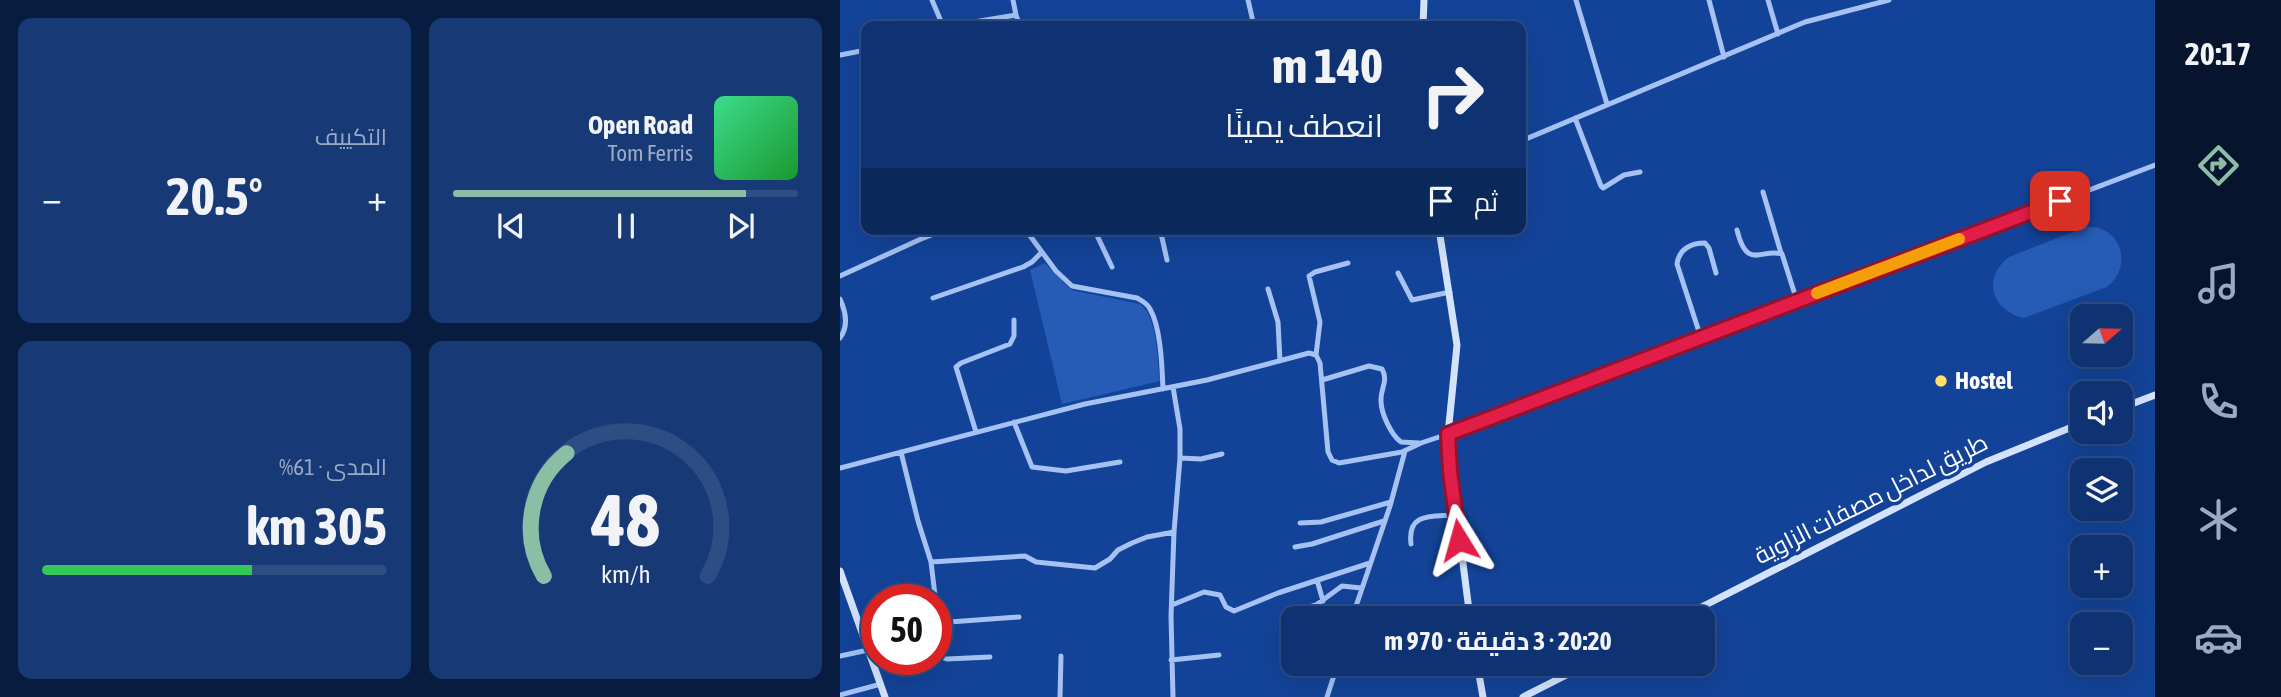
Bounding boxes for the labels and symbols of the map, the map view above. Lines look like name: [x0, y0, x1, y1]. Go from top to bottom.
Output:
pin: [2030, 171, 2090, 231]
north arrow: [2070, 304, 2133, 368]
place label: Hostel: [1955, 367, 2013, 394]
marker: Hostel: [1933, 373, 1949, 389]
street label: طريق لداخل مصفات الزاوية: [1750, 428, 1993, 571]
position arrow: [1422, 503, 1496, 577]
speed limit sign: 50: [861, 584, 952, 675]

